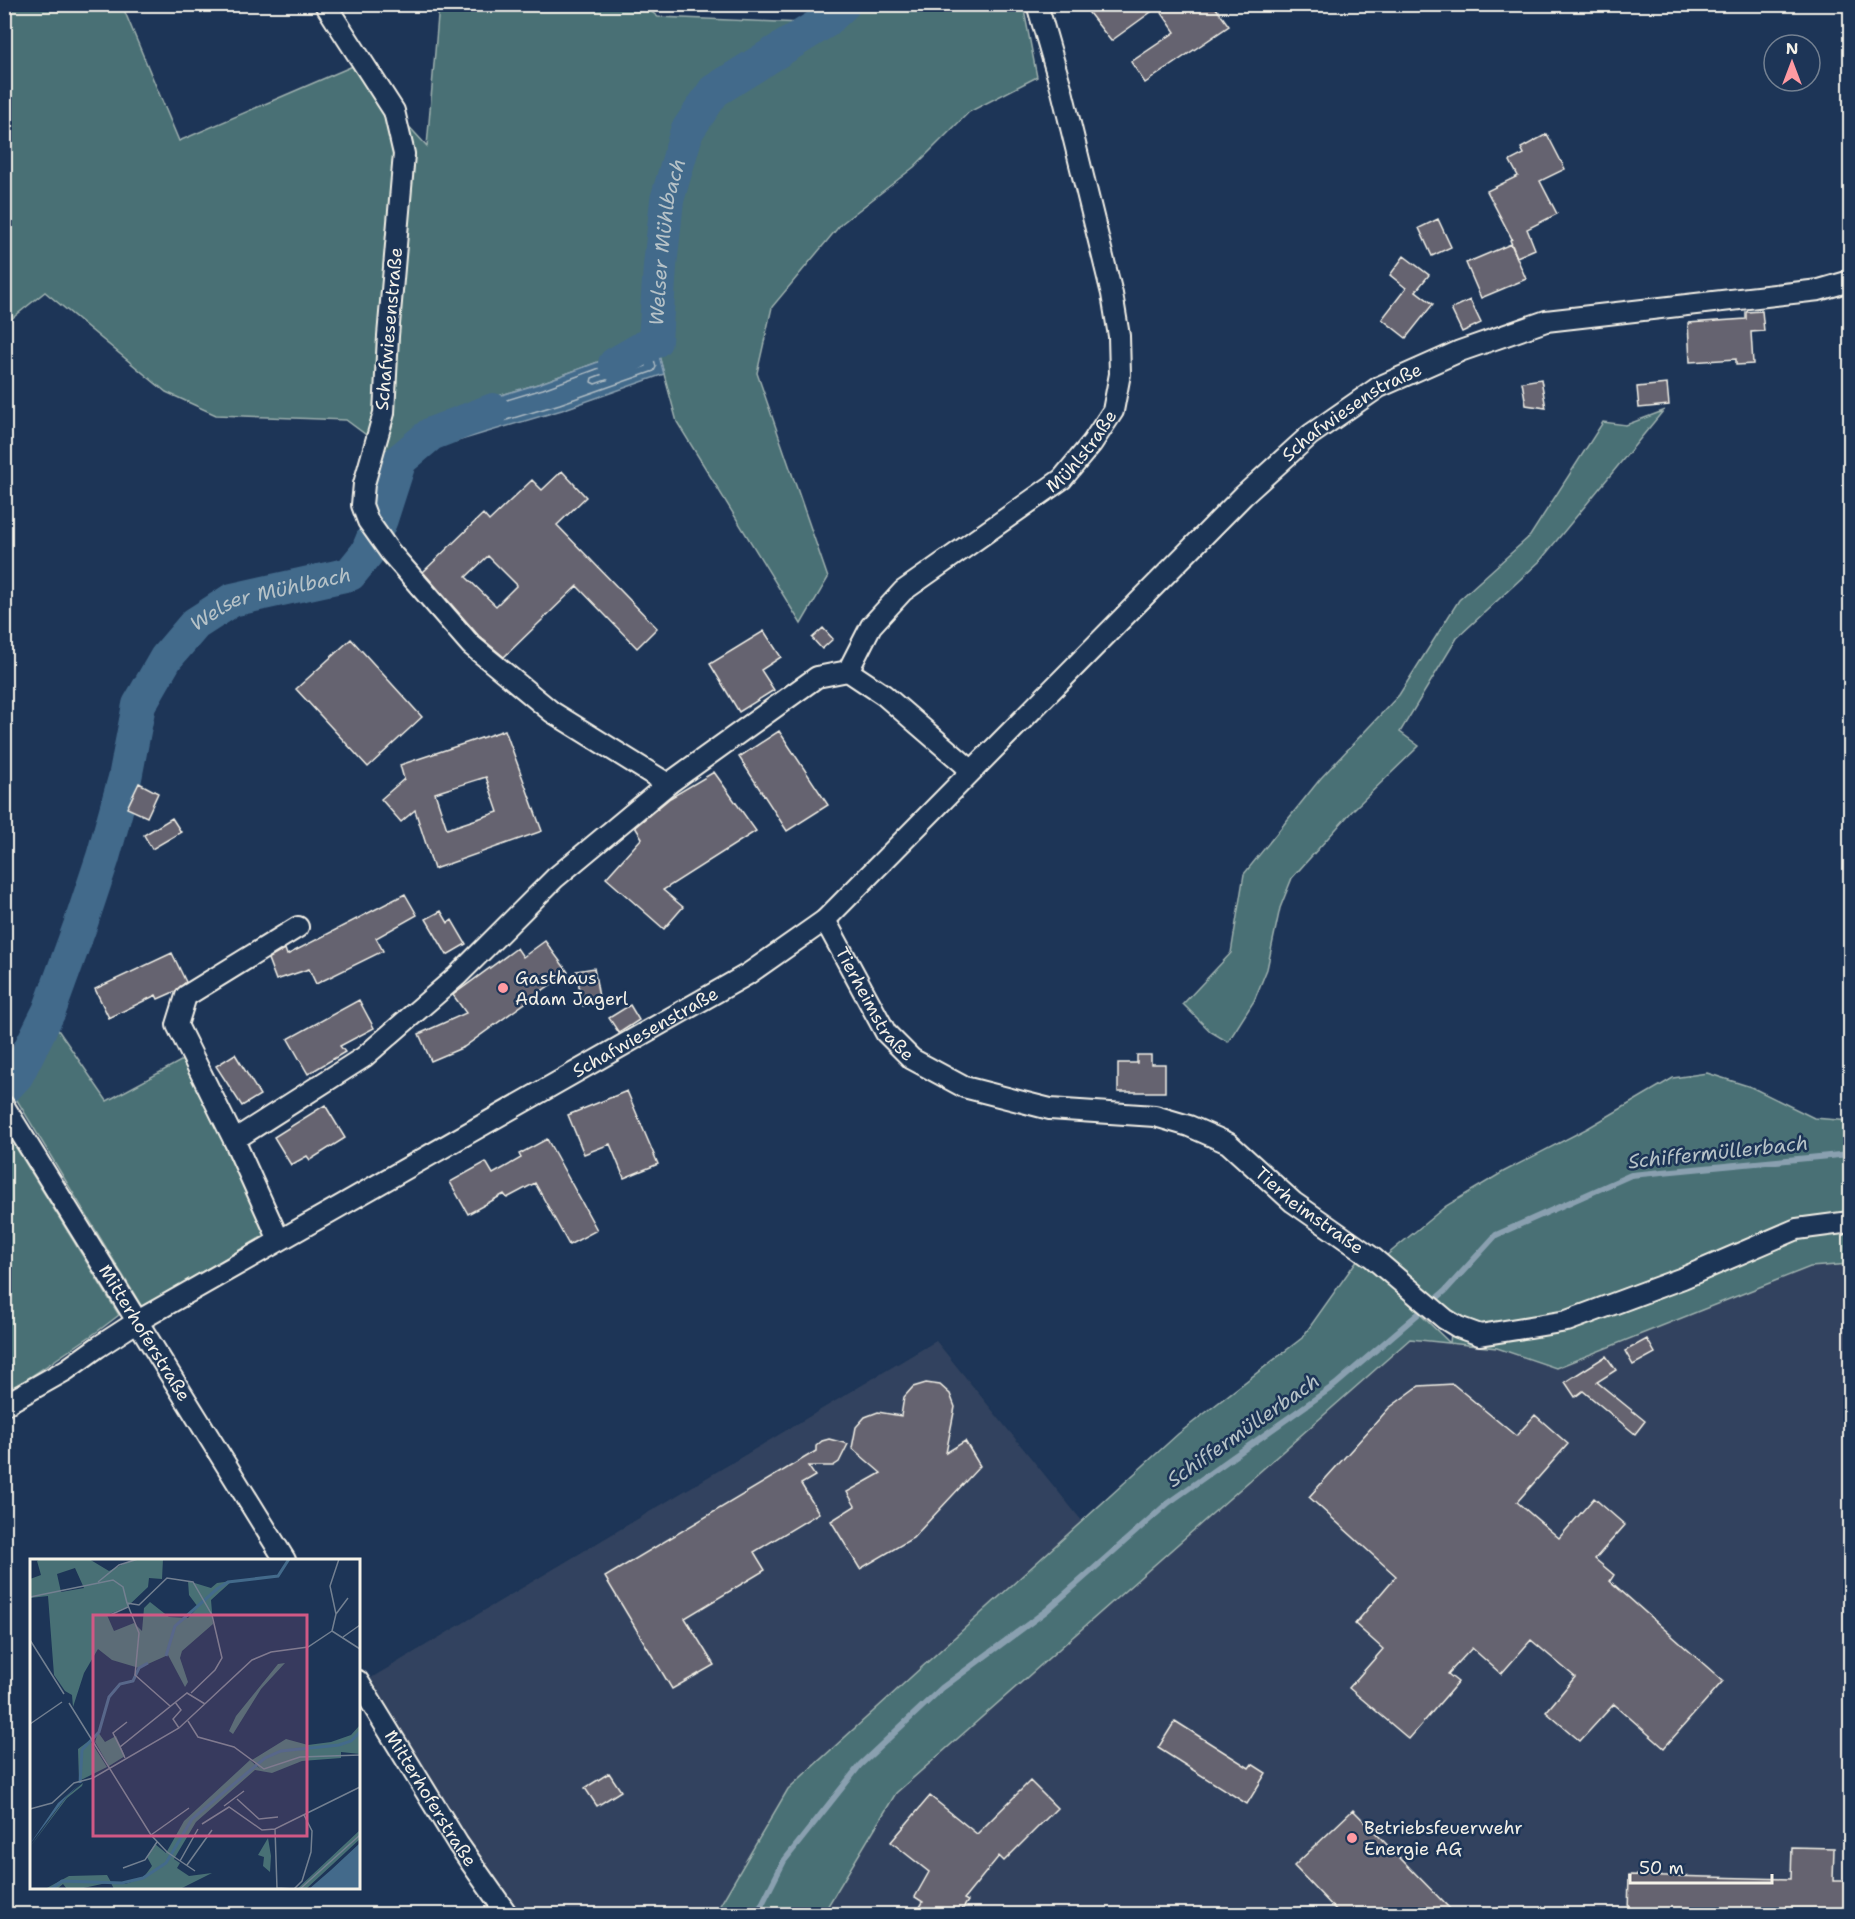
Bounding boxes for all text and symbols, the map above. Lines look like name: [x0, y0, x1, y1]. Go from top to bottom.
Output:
north arrow: [1762, 33, 1822, 93]
text: N: [1786, 38, 1798, 59]
water label: Welser Mühlbach: [643, 155, 691, 327]
street label: Schafwiesenstraße: [370, 246, 408, 412]
street label: Schafwiesenstraße: [1277, 357, 1426, 467]
street label: Mühlstraße: [1041, 405, 1122, 498]
water label: Welser Mühlbach: [185, 561, 353, 637]
street label: Tierheimstraße: [830, 943, 919, 1066]
place label: Gasthaus Adam Jagerl: [515, 966, 629, 1011]
marker: Gasthaus Adam Jagerl: [496, 981, 510, 995]
street label: Schafwiesenstraße: [568, 981, 722, 1083]
water label: Schiffermüllerbach: [1627, 1130, 1809, 1174]
street label: Tierheimstraße: [1250, 1161, 1368, 1260]
street label: Mitterhoferstraße: [93, 1260, 196, 1406]
water label: Schiffermüllerbach: [1161, 1367, 1325, 1493]
inset map: [30, 1559, 360, 1889]
street label: Mitterhoferstraße: [379, 1726, 482, 1871]
place label: Betriebsfeuerwehr Energie AG: [1364, 1816, 1523, 1861]
marker: Betriebsfeuerwehr Energie AG: [1345, 1831, 1359, 1845]
scale bar: [1630, 1847, 1772, 1885]
text: 50 m: [1639, 1856, 1684, 1880]

